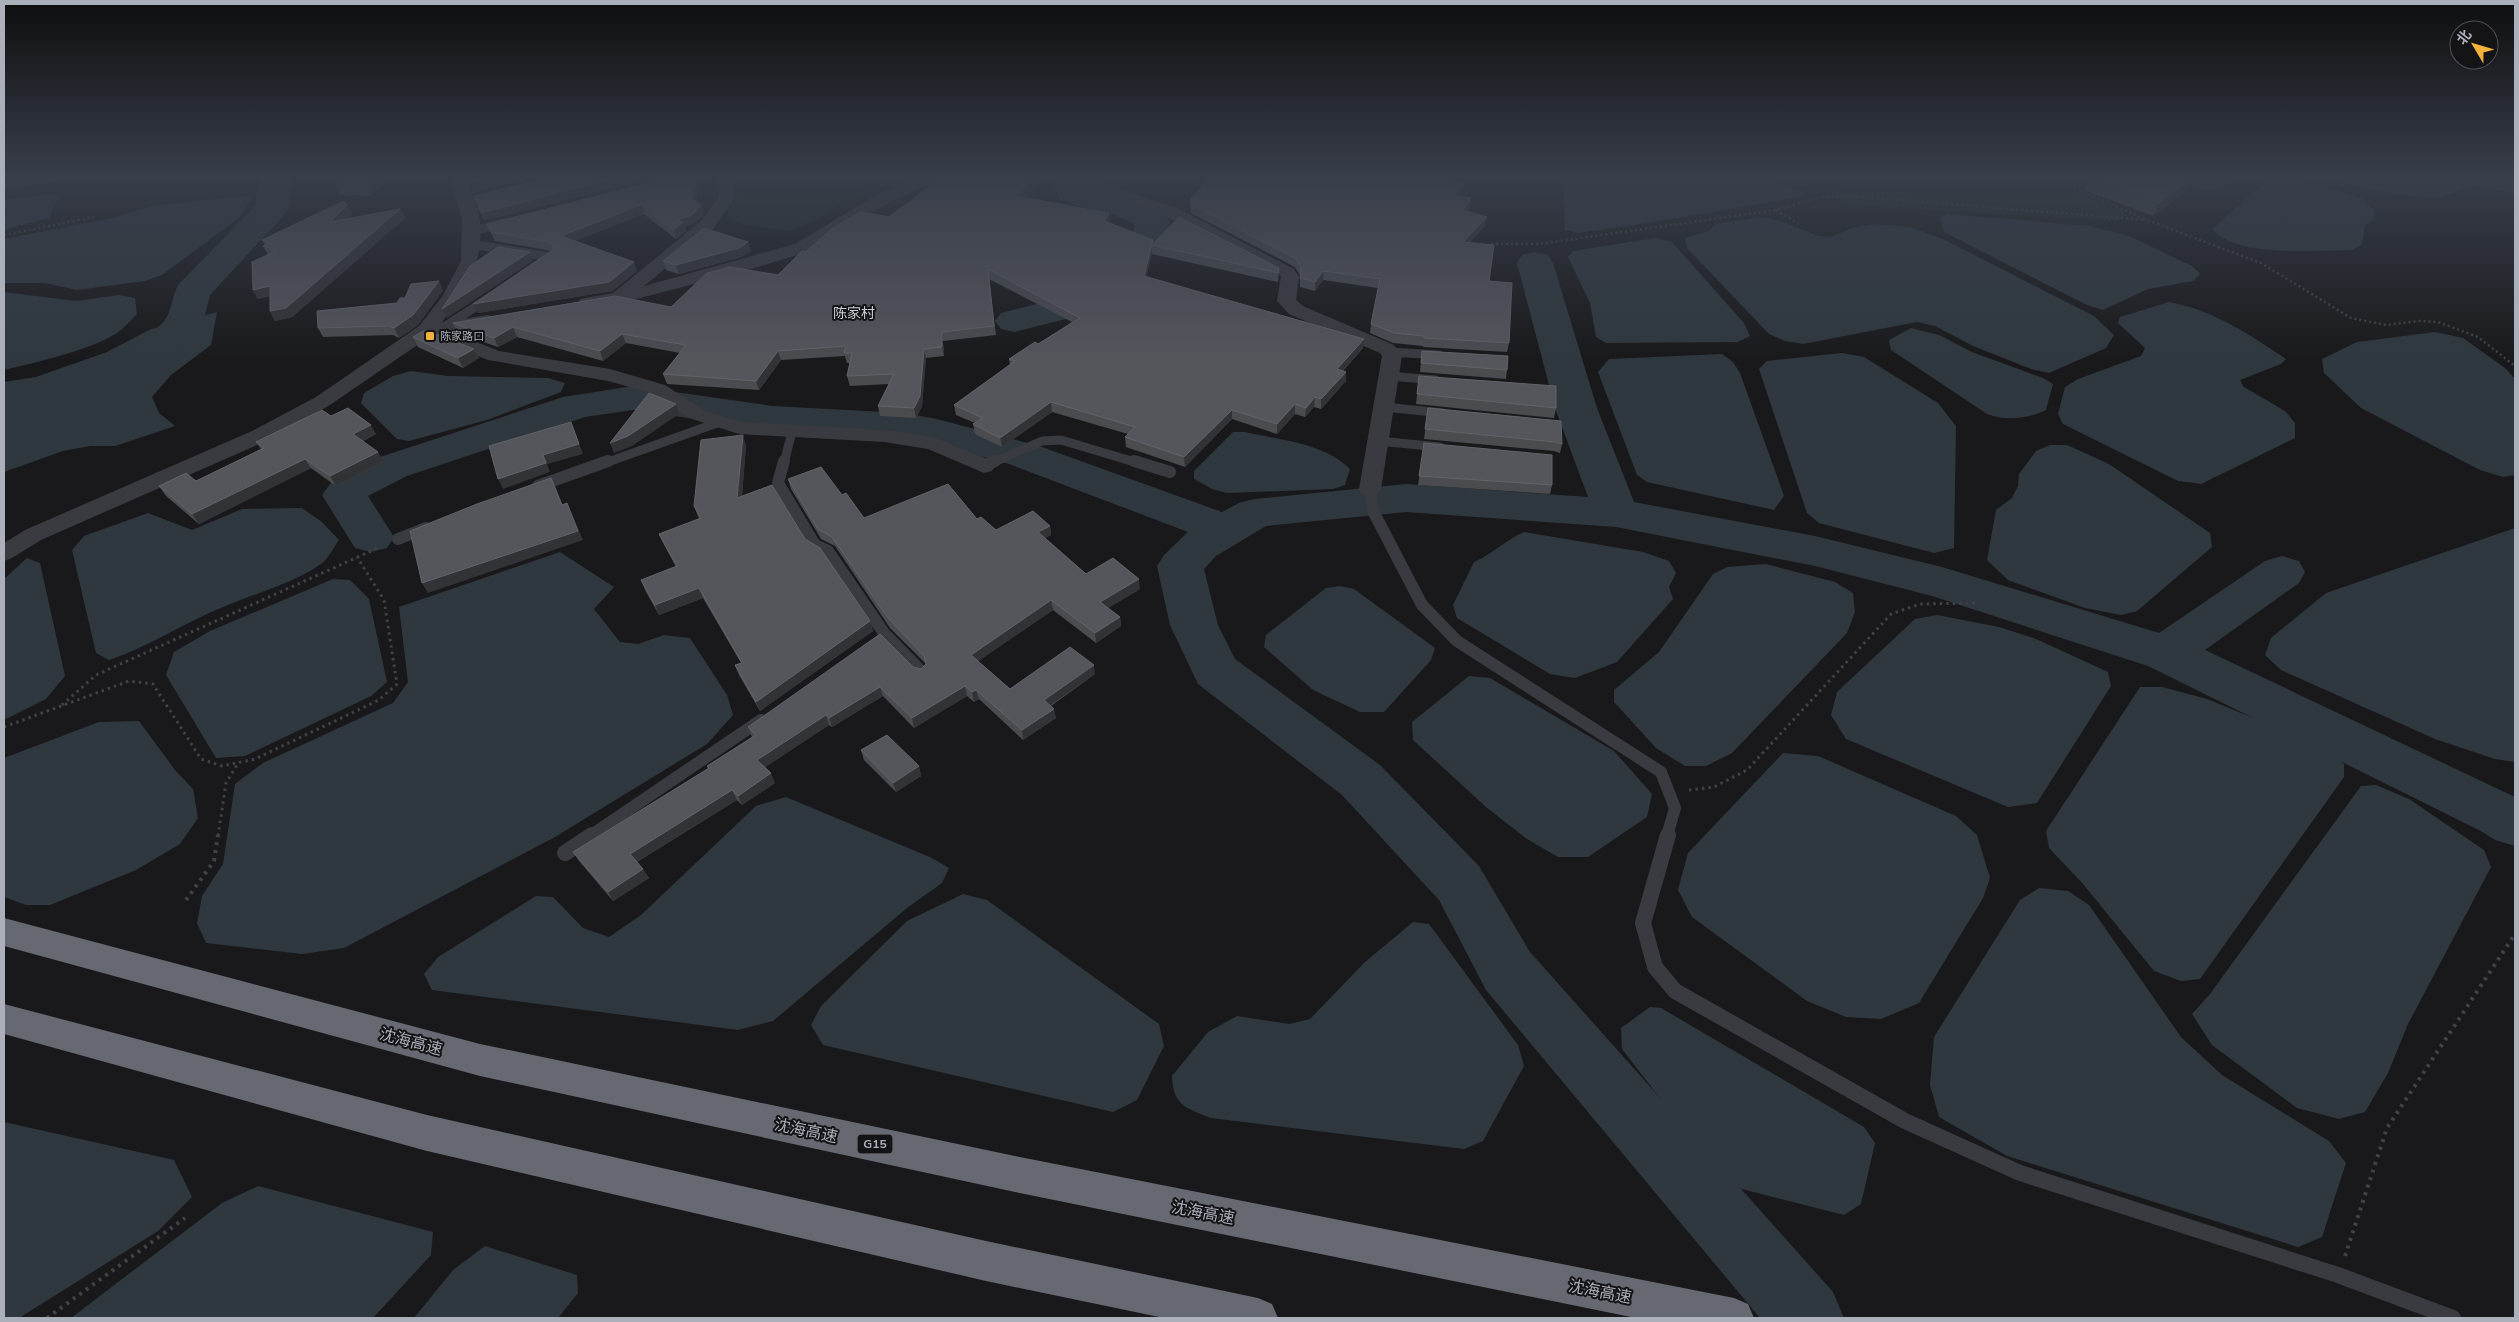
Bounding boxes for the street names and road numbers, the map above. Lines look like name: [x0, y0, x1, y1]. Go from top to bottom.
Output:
street label: 沈海高速: [377, 1023, 445, 1059]
street label: 沈海高速: [773, 1114, 839, 1146]
road number: G15: [858, 1134, 892, 1154]
street label: 沈海高速: [1170, 1196, 1236, 1228]
street label: 沈海高速: [1567, 1275, 1633, 1307]

